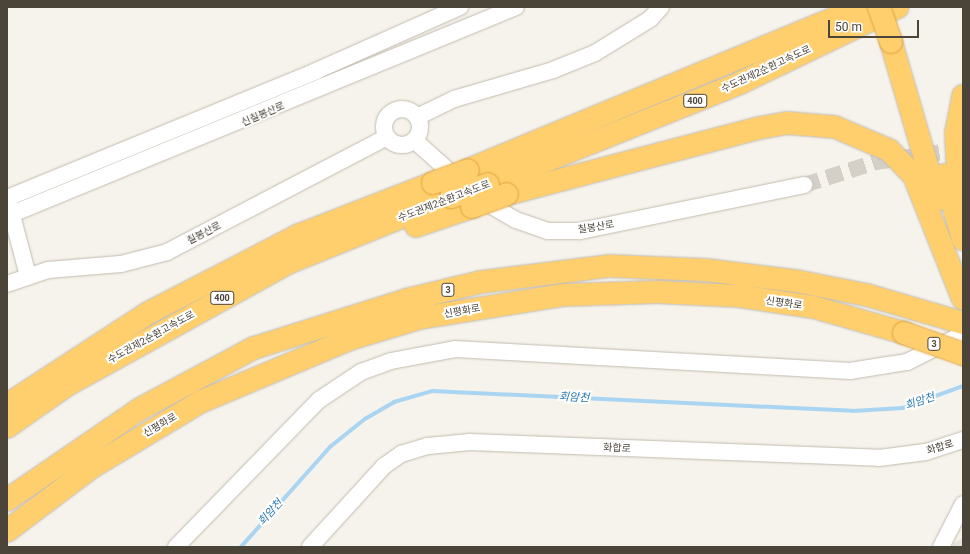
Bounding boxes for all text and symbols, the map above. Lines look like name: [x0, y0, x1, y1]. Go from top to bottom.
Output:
scale bar: [830, 12, 921, 38]
text: 50 m: [835, 20, 862, 34]
street label: 수도권제2순환고속도로: [719, 43, 813, 95]
road number: 400: [683, 94, 707, 108]
street label: 신칠봉산로: [239, 99, 287, 129]
street label: 수도권제2순환고속도로: [396, 178, 492, 224]
street label: 칠봉산로: [577, 218, 615, 236]
street label: 칠봉산로: [185, 219, 223, 247]
road number: 3: [441, 283, 455, 297]
road number: 400: [210, 291, 234, 305]
street label: 신평화로: [765, 294, 803, 312]
street label: 신평화로: [443, 302, 481, 320]
street label: 수도권제2순환고속도로: [105, 308, 197, 366]
road number: 3: [927, 337, 941, 351]
water label: 회암천: [558, 391, 590, 405]
water label: 회암천: [903, 391, 937, 413]
street label: 신평화로: [141, 411, 179, 439]
street label: 화합로: [925, 437, 955, 457]
street label: 화합로: [603, 441, 631, 455]
water label: 회암천: [256, 497, 286, 529]

